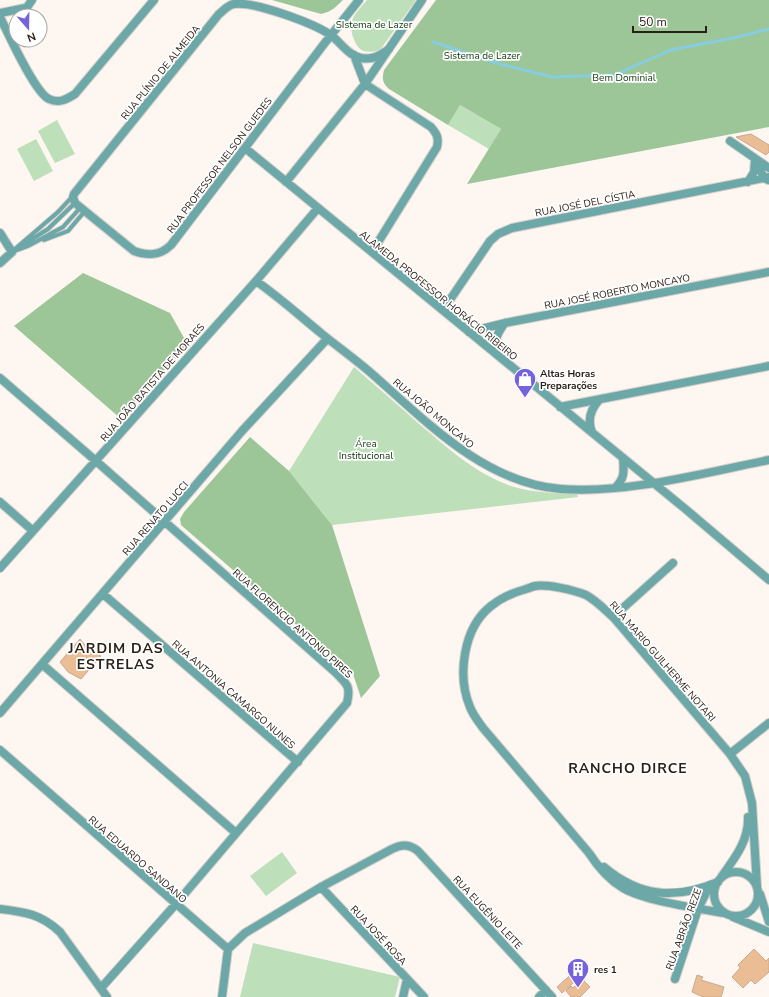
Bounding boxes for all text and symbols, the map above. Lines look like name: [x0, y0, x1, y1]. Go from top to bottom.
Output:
north arrow: [8, 8, 48, 48]
scale bar: [633, 8, 706, 34]
text: 50 m: [639, 14, 667, 30]
park label: SIstema de Lazer: [336, 18, 413, 32]
street label: RUA PLÍNIO DE ALMEIDA: [118, 22, 204, 123]
text: N: [25, 28, 38, 45]
park label: Sistema de Lazer: [444, 49, 521, 63]
park label: Bem Dominial: [592, 71, 656, 85]
street label: RUA PROFESSOR NELSON GUEDES: [164, 95, 276, 236]
street label: RUA JOSÉ DEL CÍSTIA: [534, 187, 637, 221]
street label: ALAMEDA PROFESSOR HORÁCIO RIBEIRO: [356, 228, 521, 364]
street label: RUA JOSÉ ROBERTO MONCAYO: [543, 271, 692, 313]
street label: RUA JOÃO BATISTA DE MORAES: [97, 320, 208, 445]
shop icon: Altas Horas Preparações: [512, 366, 538, 399]
place label: Altas Horas Preparações: [540, 367, 597, 393]
street label: RUA JOÃO MONCAYO: [390, 376, 477, 452]
park label: Área Institucional: [339, 437, 393, 463]
street label: RUA RENATO LUCCI: [120, 478, 192, 559]
street label: RUA FLORENCIO ANTONIO PIRES: [229, 566, 355, 681]
street label: RUA MARIO GUILHERME NOTARI: [606, 599, 718, 725]
street label: RUA ANTONIA CAMARGO NUNES: [169, 637, 298, 752]
district label: JARDIM DAS ESTRELAS: [67, 639, 164, 674]
district label: RANCHO DIRCE: [568, 759, 688, 778]
street label: RUA EDUARDO SANDANO: [85, 813, 190, 907]
street label: RUA EUGÊNIO LEITE: [449, 873, 525, 953]
street label: RUA ABRÃO REZE: [663, 886, 705, 972]
street label: RUA JOSÉ ROSA: [347, 903, 410, 969]
building icon: res 1: [565, 956, 591, 989]
place label: res 1: [594, 963, 617, 977]

